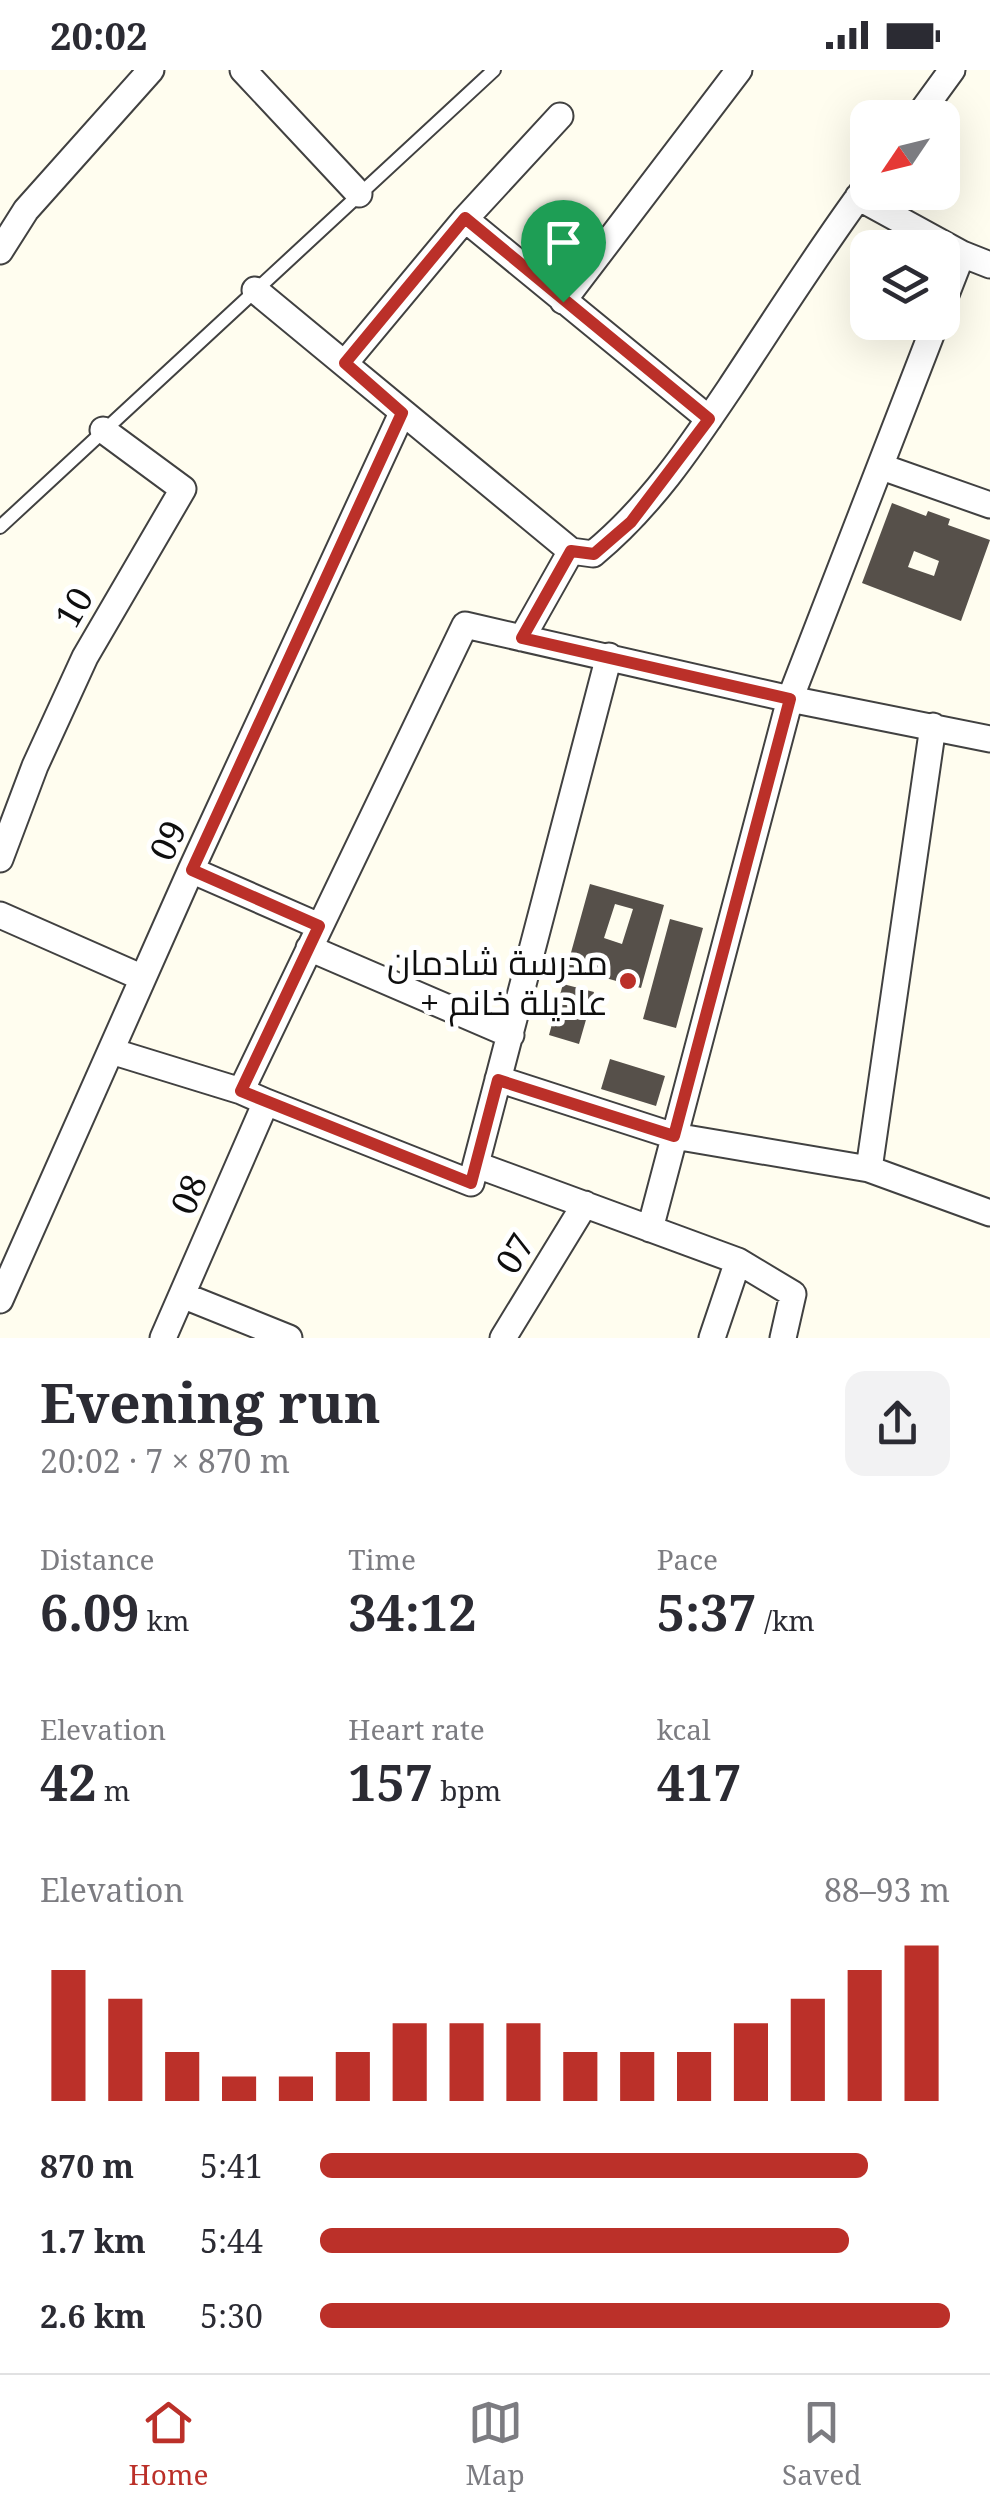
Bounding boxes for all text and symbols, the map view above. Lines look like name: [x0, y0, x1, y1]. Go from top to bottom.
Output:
text: 20:02: [50, 9, 147, 61]
north arrow: [850, 100, 960, 210]
map controls: [850, 100, 960, 340]
pin: [521, 200, 606, 303]
icon: arrive: [536, 215, 591, 270]
button: layers: [850, 230, 960, 340]
street label: 10: [43, 578, 103, 636]
street label: 09: [137, 812, 197, 868]
place label: مدرسة شادمان + عاديلة خانم: [387, 938, 608, 1027]
marker: مدرسة شادمان + عاديلة خانم: [617, 970, 639, 992]
street label: 08: [159, 1167, 217, 1221]
street label: 07: [484, 1224, 544, 1282]
text: Evening run: [40, 1364, 381, 1439]
button: share: [845, 1371, 950, 1476]
text: 20:02 · 7 × 870 m: [40, 1439, 290, 1482]
text: Distance: [40, 1540, 154, 1578]
text: Time: [348, 1540, 416, 1578]
text: Pace: [657, 1540, 718, 1578]
text: 6.09: [40, 1578, 139, 1646]
text: 34:12: [348, 1578, 477, 1646]
text: 5:37: [657, 1578, 757, 1646]
text: km: [139, 1601, 190, 1639]
text: /km: [757, 1601, 815, 1639]
text: Elevation: [40, 1710, 166, 1748]
text: Heart rate: [348, 1710, 485, 1748]
text: kcal: [657, 1710, 711, 1748]
text: 42: [40, 1748, 97, 1816]
text: 157: [348, 1748, 433, 1816]
text: 417: [657, 1748, 741, 1816]
text: m: [97, 1771, 130, 1809]
text: bpm: [433, 1771, 501, 1809]
text: Elevation: [40, 1868, 184, 1911]
text: 88–93 m: [824, 1868, 950, 1911]
text: 870 m: [40, 2144, 134, 2187]
text: 5:41: [200, 2144, 263, 2187]
text: 1.7 km: [40, 2219, 146, 2262]
text: 5:44: [200, 2219, 263, 2262]
text: 2.6 km: [40, 2294, 146, 2337]
text: 5:30: [200, 2294, 263, 2337]
tab: Home: [129, 2395, 208, 2493]
tab: Map: [466, 2395, 525, 2493]
tab: Saved: [782, 2395, 861, 2493]

